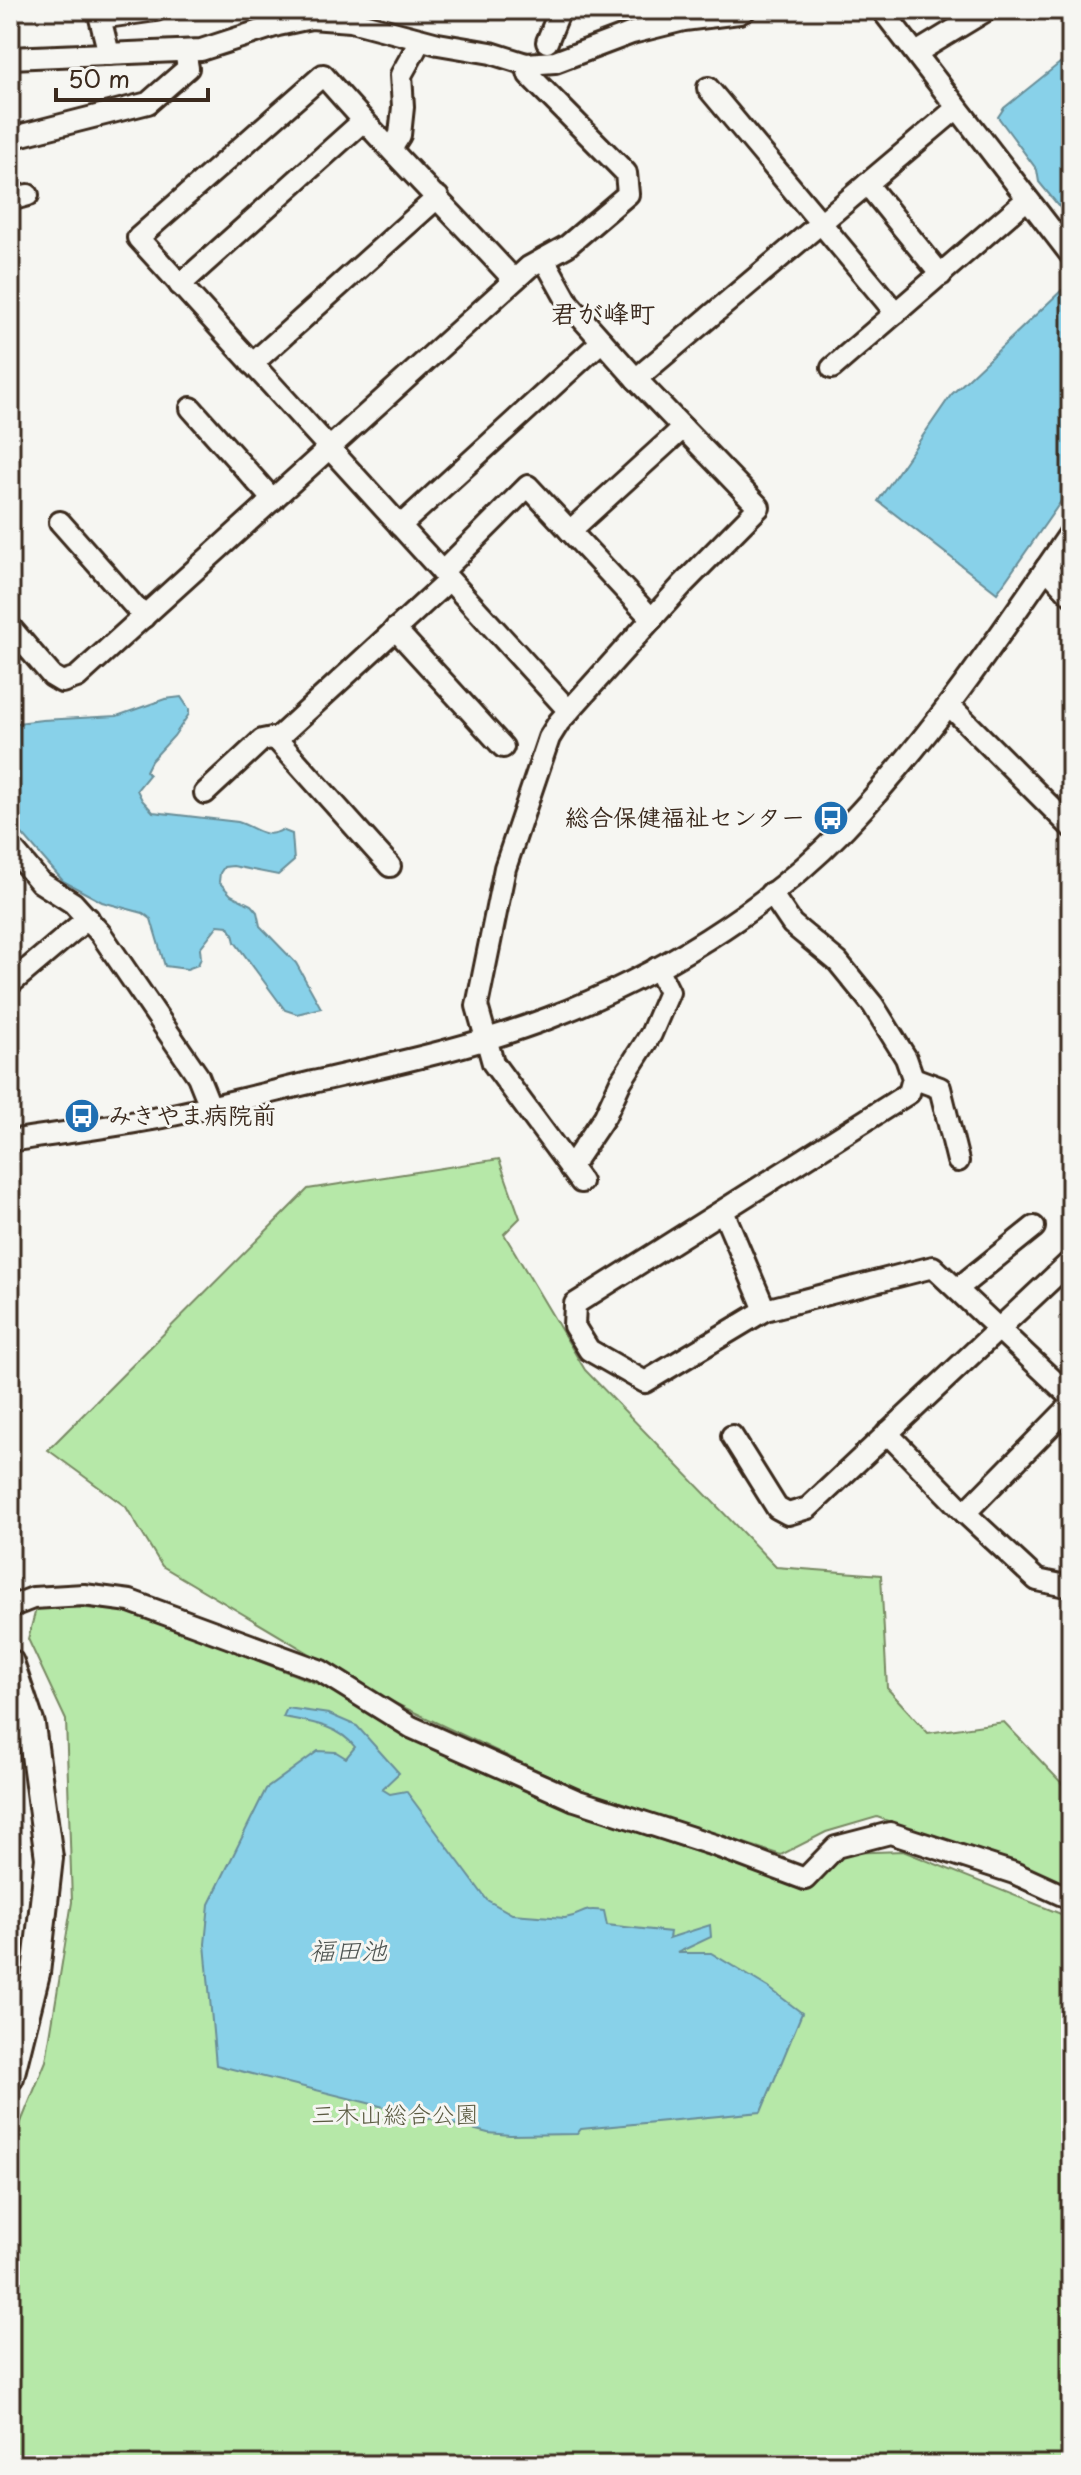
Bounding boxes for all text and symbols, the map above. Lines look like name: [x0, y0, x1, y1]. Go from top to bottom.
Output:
scale bar: [56, 52, 208, 102]
text: 50 m: [68, 60, 130, 96]
district label: 君が峰町: [551, 293, 655, 332]
place label: 総合保健福祉センター: [565, 798, 805, 834]
bus stop icon: 総合保健福祉センター: [812, 799, 850, 837]
place label: みきやま病院前: [108, 1096, 276, 1132]
bus stop icon: みきやま病院前: [63, 1097, 101, 1135]
water label: 福田池: [309, 1930, 388, 1969]
park label: 三木山総合公園: [311, 2095, 479, 2131]

